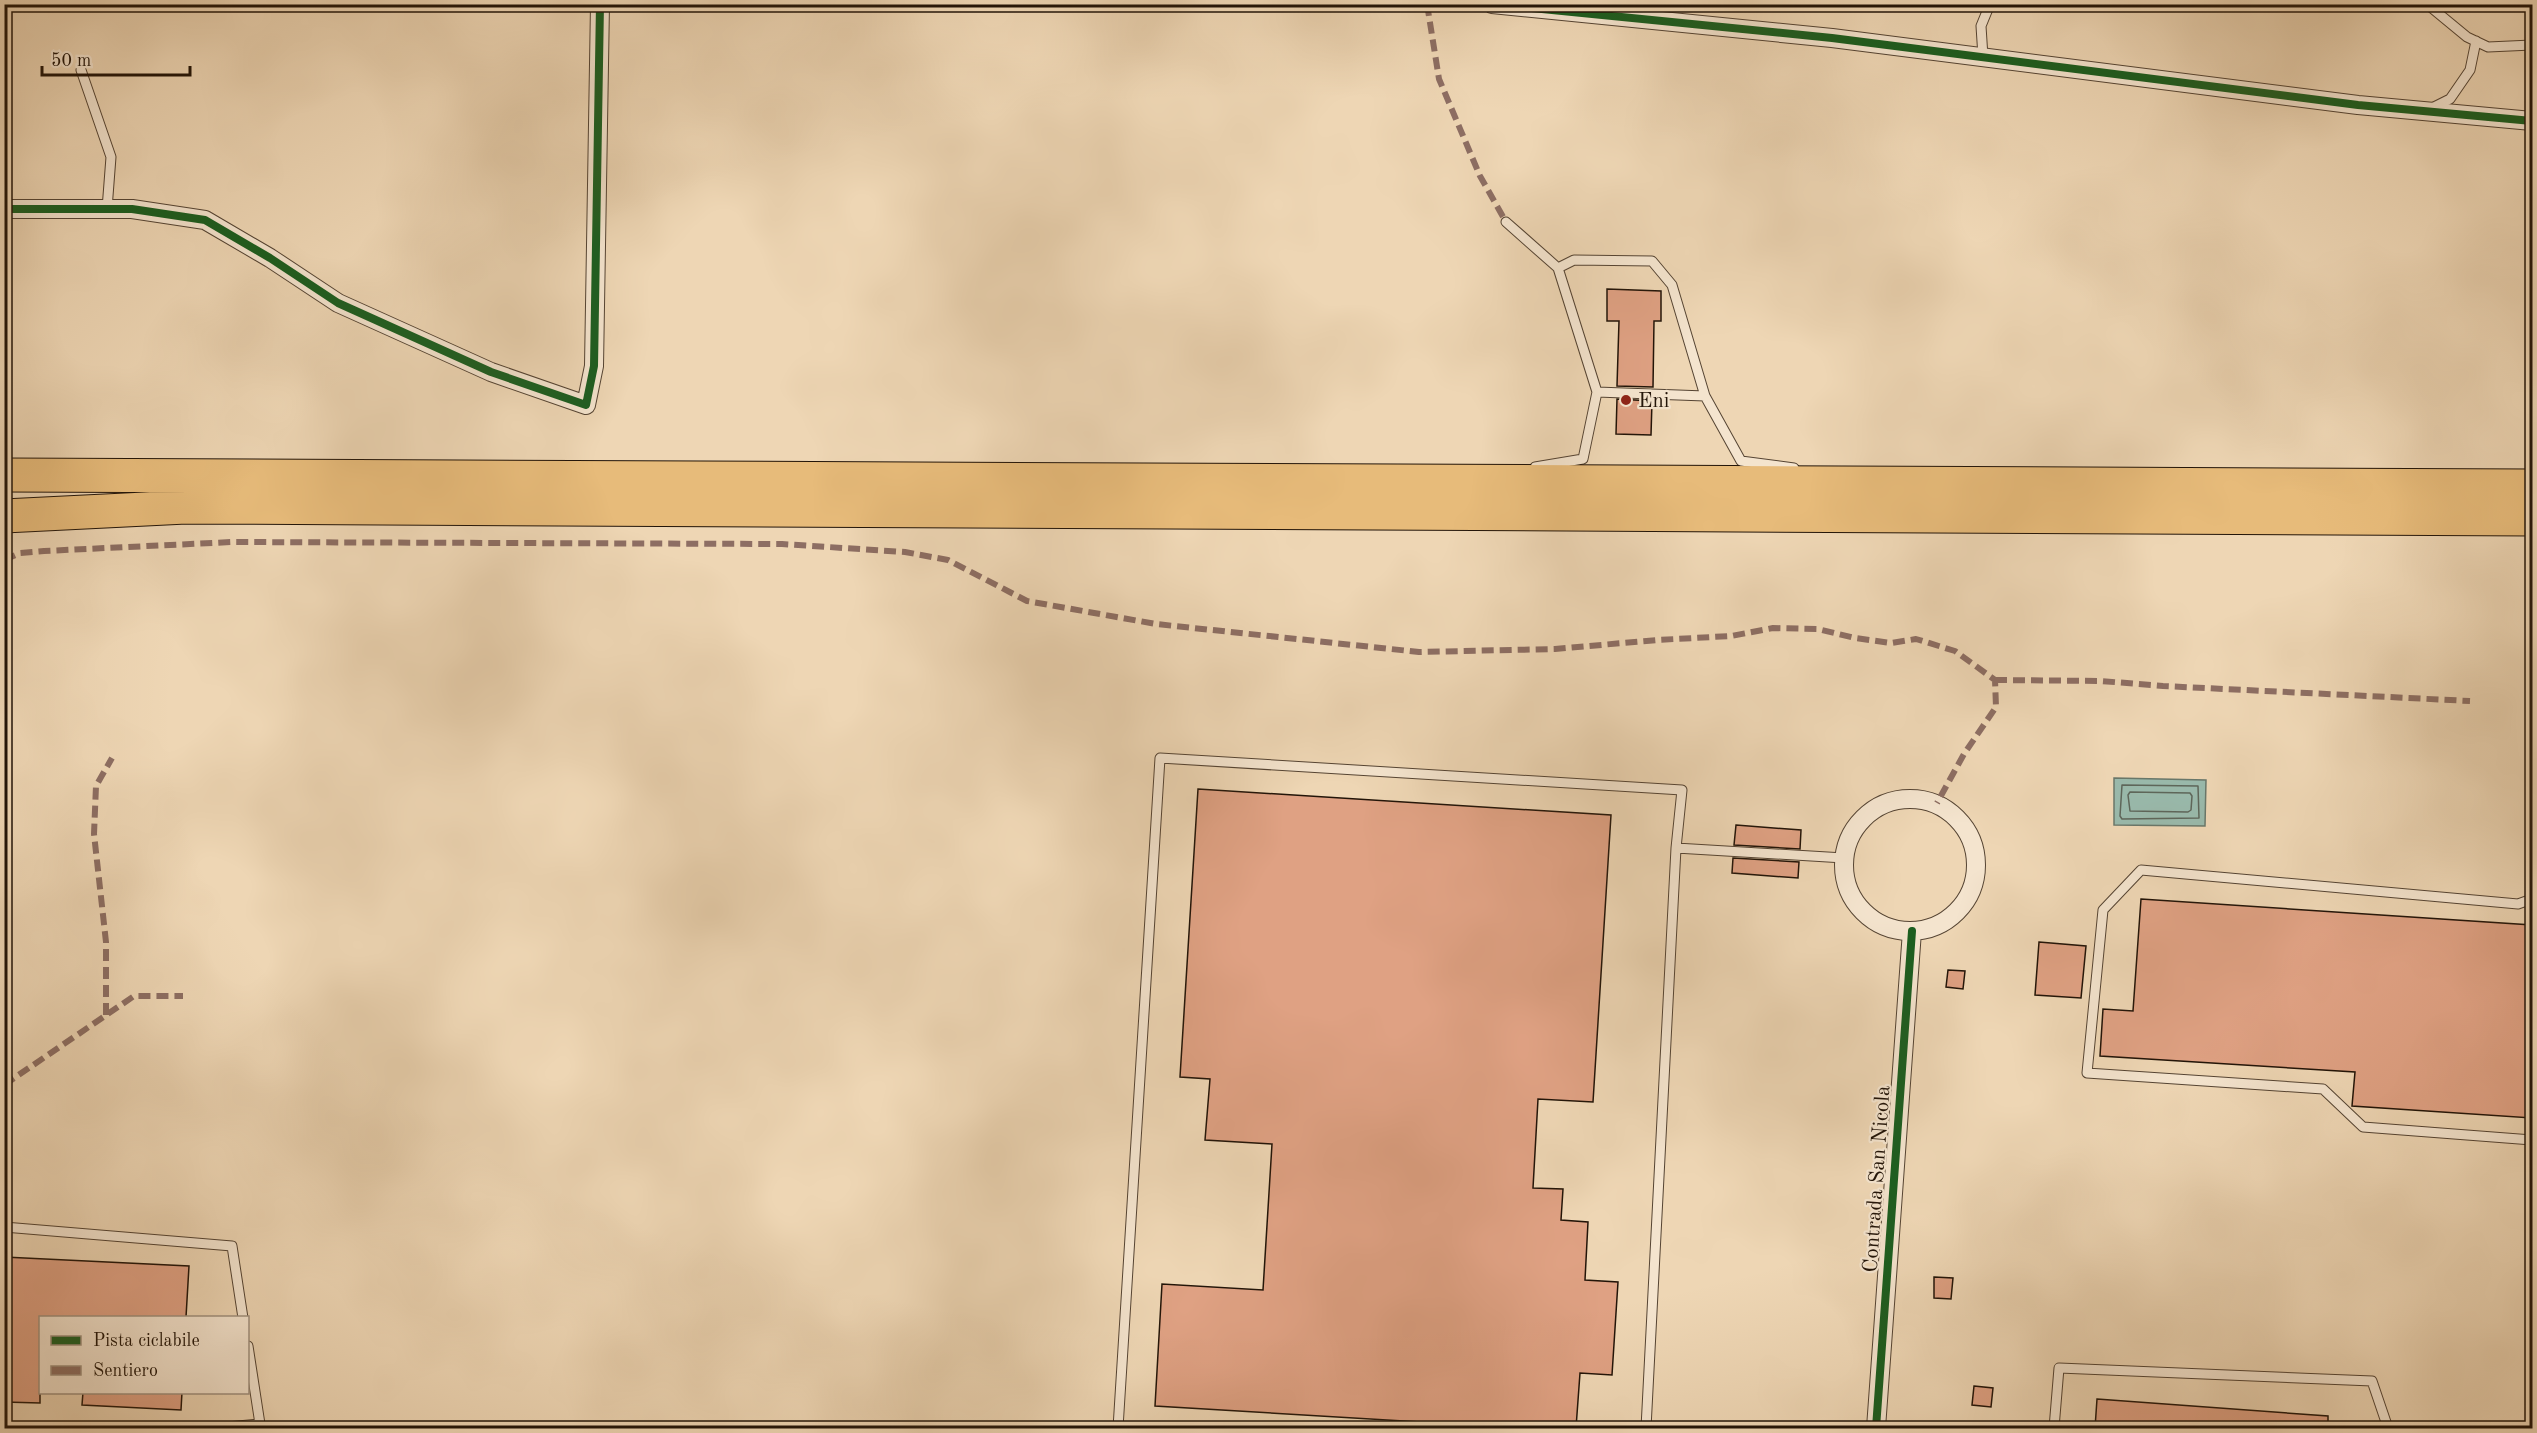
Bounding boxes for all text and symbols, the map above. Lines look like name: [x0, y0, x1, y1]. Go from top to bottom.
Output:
scale bar: [42, 39, 190, 77]
text: 50 m: [51, 52, 91, 70]
place label: Eni: [1638, 391, 1670, 412]
marker: Eni: [1619, 393, 1633, 407]
street label: Contrada San Nicola: [1860, 1085, 1895, 1273]
legend: [39, 1316, 249, 1394]
text: Pista ciclabile: [93, 1332, 200, 1350]
text: Sentiero: [93, 1362, 158, 1380]

